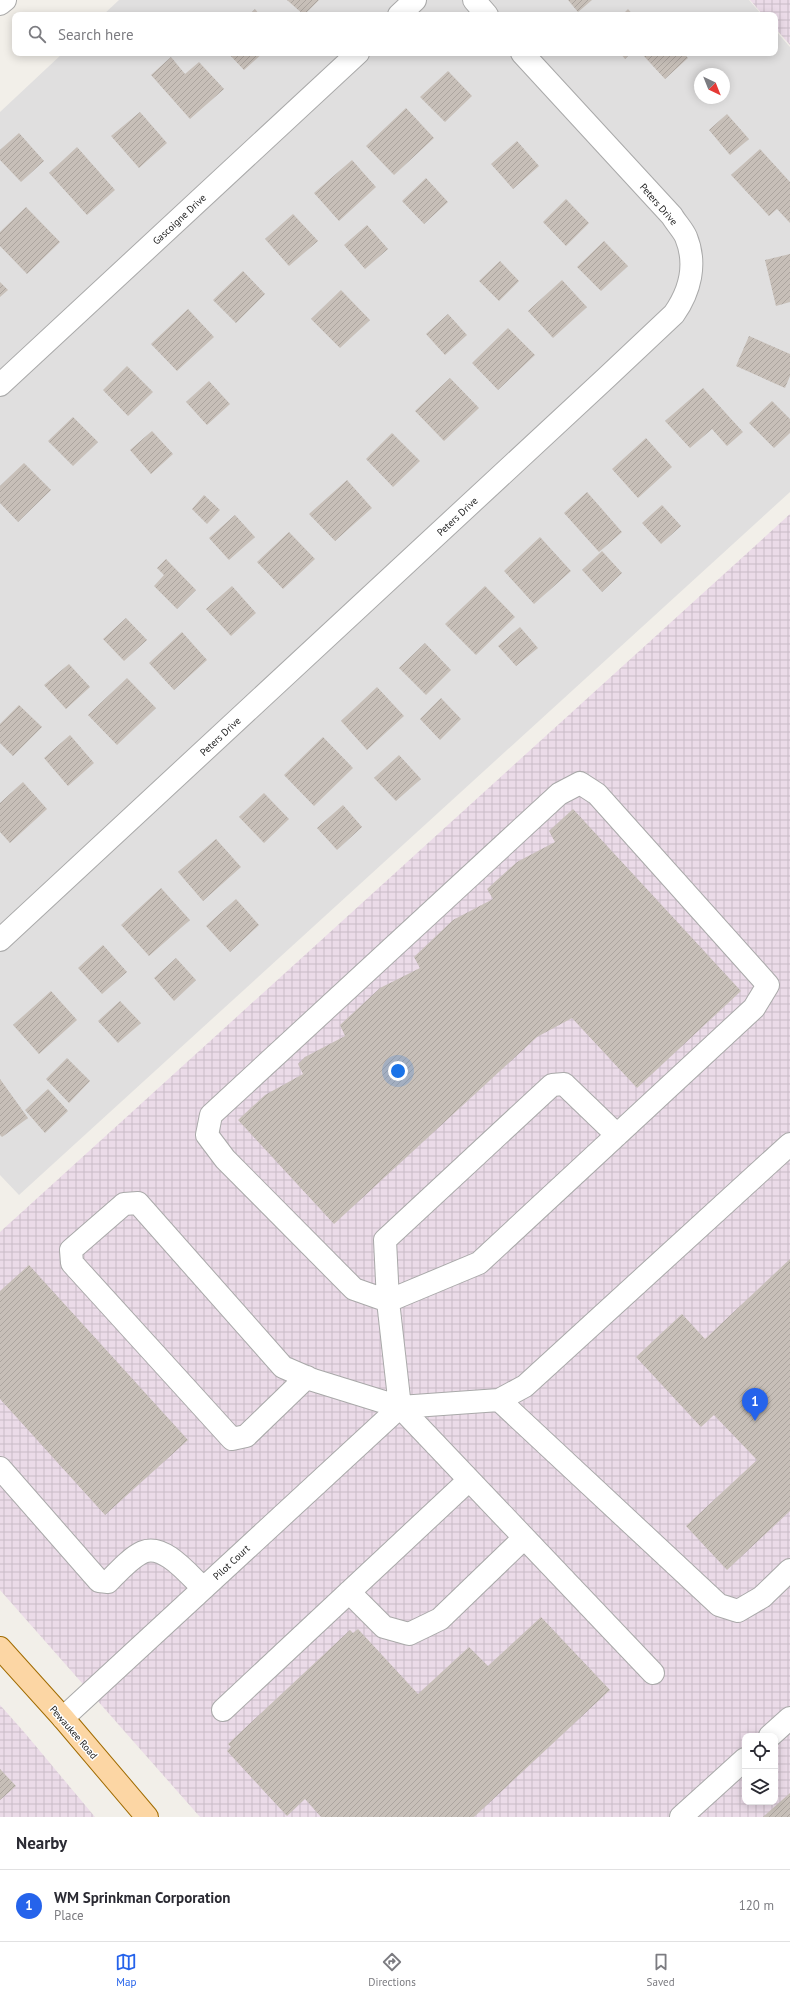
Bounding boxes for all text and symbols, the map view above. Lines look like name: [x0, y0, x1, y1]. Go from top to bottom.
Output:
search box: [12, 12, 778, 56]
icon: search: [26, 23, 48, 45]
text: Search here: [58, 25, 134, 44]
north arrow: [694, 68, 730, 104]
street label: Peters Drive: [637, 181, 680, 228]
street label: Gascoigne Drive: [150, 191, 209, 248]
street label: Peters Drive: [434, 494, 481, 539]
street label: Peters Drive: [197, 714, 244, 759]
your location: [388, 1061, 408, 1081]
pin: 1: [742, 1388, 768, 1421]
street label: Pilot Court: [210, 1542, 253, 1583]
street label: Pewaukee Road: [47, 1703, 100, 1762]
map controls: [742, 1733, 778, 1805]
button: locate: [742, 1733, 778, 1769]
button: layers: [742, 1769, 778, 1805]
text: Nearby: [16, 1832, 67, 1854]
text: WM Sprinkman Corporation: [54, 1888, 230, 1907]
text: 1: [25, 1897, 33, 1914]
text: 120 m: [739, 1897, 774, 1914]
text: Place: [54, 1907, 84, 1924]
tab: Map: [115, 1951, 137, 1989]
tab: Directions: [368, 1951, 416, 1989]
tab: Saved: [647, 1951, 675, 1989]

